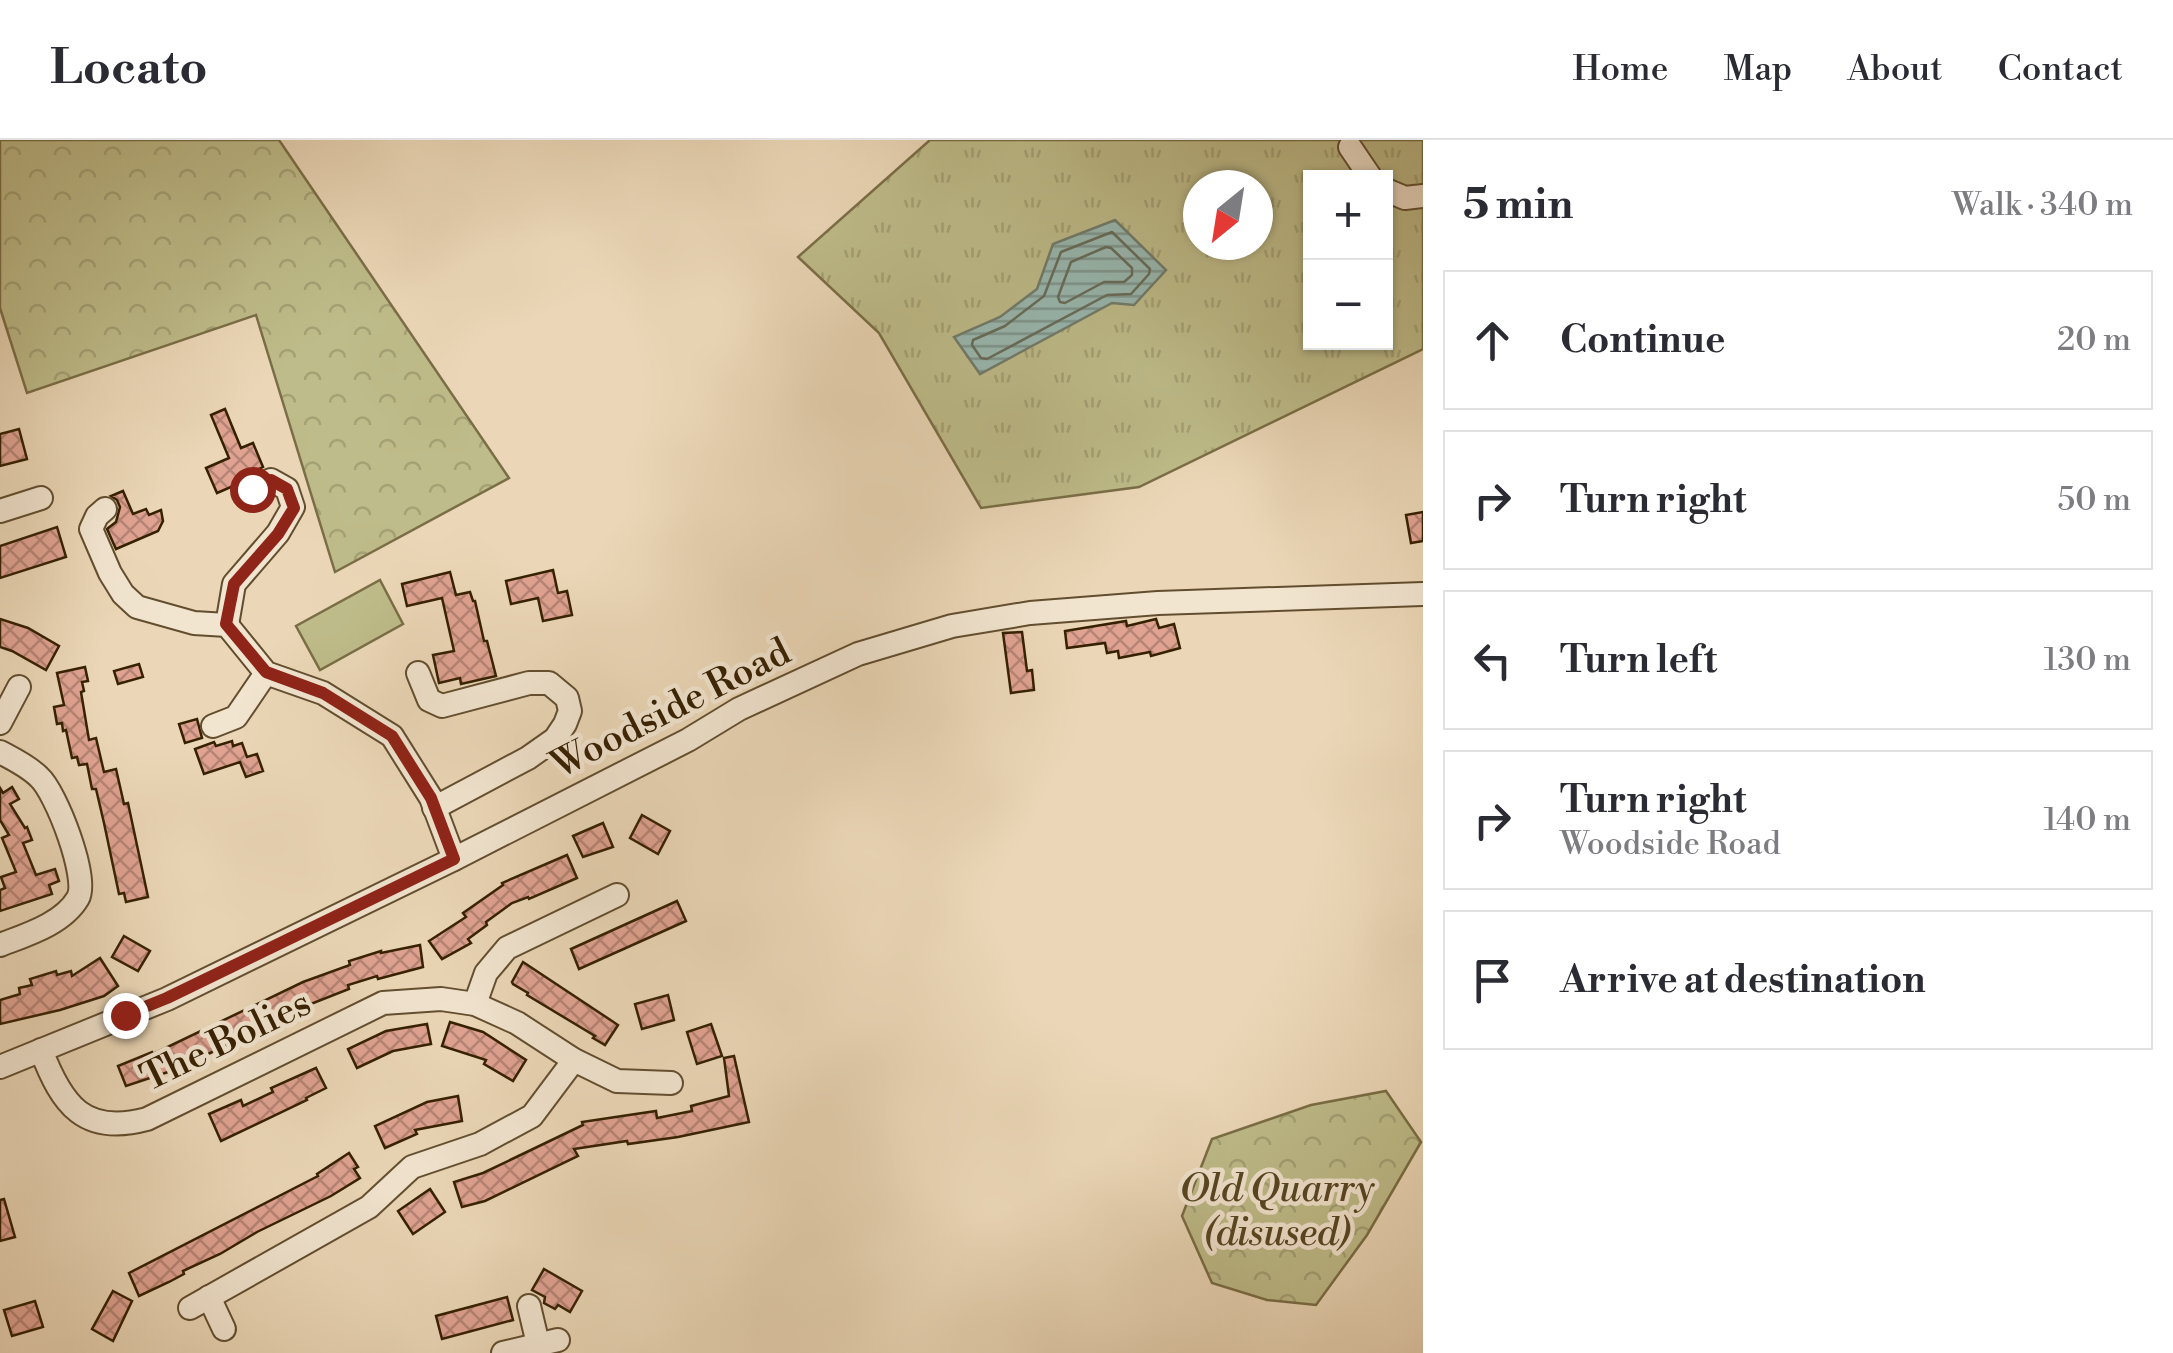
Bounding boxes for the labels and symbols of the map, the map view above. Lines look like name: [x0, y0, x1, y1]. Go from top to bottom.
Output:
north arrow: [1183, 170, 1273, 260]
route start: [230, 467, 276, 513]
street label: Woodside Road: [543, 628, 799, 790]
street label: The Bolies: [133, 980, 319, 1102]
route end: [103, 993, 149, 1039]
park label: Old Quarry (disused): [1179, 1166, 1376, 1257]

